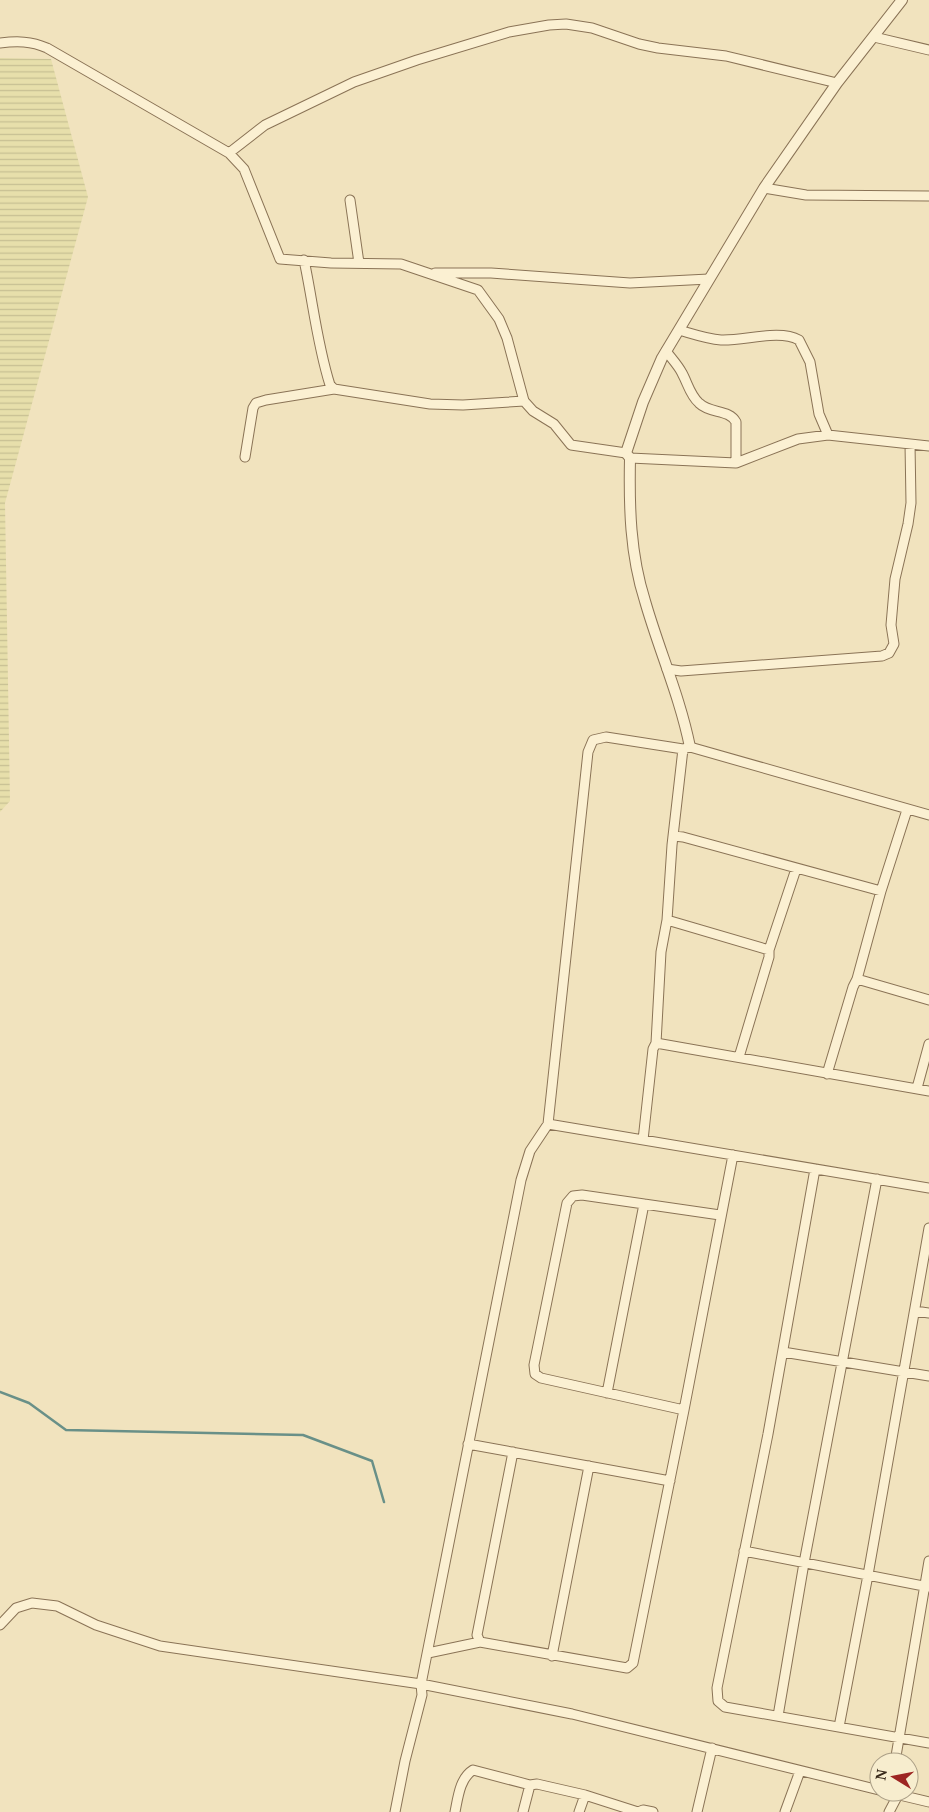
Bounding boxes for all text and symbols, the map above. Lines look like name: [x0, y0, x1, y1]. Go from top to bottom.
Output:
north arrow: [869, 1752, 919, 1802]
text: N: [870, 1768, 891, 1782]

